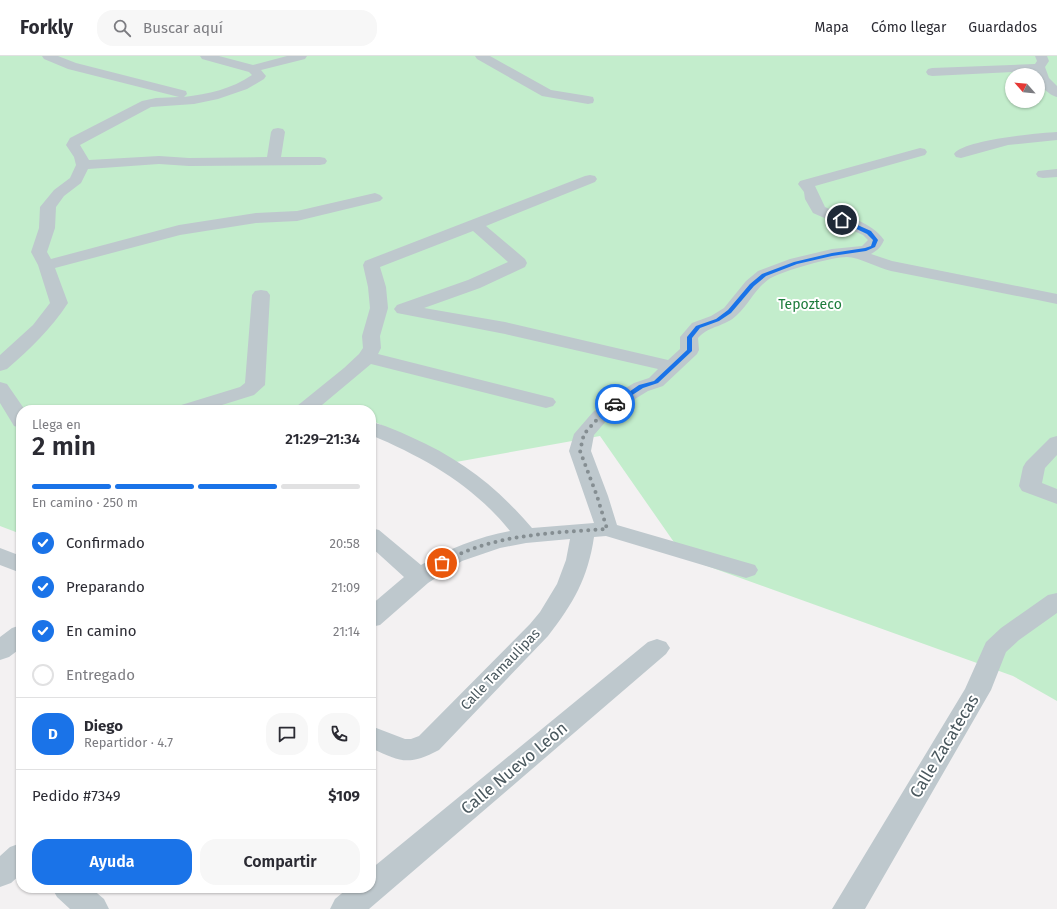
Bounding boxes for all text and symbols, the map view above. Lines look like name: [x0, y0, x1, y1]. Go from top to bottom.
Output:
search box: [97, 10, 377, 46]
text: Forkly: [20, 16, 73, 39]
icon: search: [111, 17, 133, 39]
text: Buscar aquí: [143, 19, 223, 37]
text: Mapa: [815, 19, 849, 36]
text: Cómo llegar: [871, 19, 946, 36]
text: Guardados: [968, 19, 1037, 36]
north arrow: [1005, 68, 1045, 108]
map controls: [1005, 68, 1045, 108]
pin: [825, 203, 859, 237]
icon: home: [831, 209, 853, 231]
park label: Tepozteco: [778, 296, 842, 313]
courier: [595, 384, 635, 424]
icon: car: [604, 393, 626, 415]
text: Llega en: [32, 417, 81, 432]
text: 21:29–21:34: [285, 430, 360, 448]
text: 2 min: [32, 431, 96, 462]
text: En camino · 250 m: [32, 495, 138, 510]
icon: check: [32, 532, 54, 554]
text: Confirmado: [66, 534, 145, 552]
text: 20:58: [329, 536, 360, 551]
pin: [425, 546, 459, 580]
icon: bag: [431, 552, 453, 574]
icon: check: [32, 576, 54, 598]
text: Preparando: [66, 578, 145, 596]
text: 21:09: [331, 580, 360, 595]
icon: check: [32, 620, 54, 642]
text: En camino: [66, 622, 136, 640]
text: 21:14: [333, 624, 360, 639]
street label: Calle Tamaulipas: [457, 625, 544, 714]
text: Entregado: [66, 666, 135, 684]
street label: Calle Zacatecas: [905, 691, 984, 802]
button: chat: [266, 713, 308, 755]
button: phone: [318, 713, 360, 755]
text: Diego: [84, 717, 123, 735]
street label: Calle Nuevo León: [457, 718, 572, 819]
text: D: [48, 725, 58, 743]
text: Repartidor · 4.7: [84, 735, 173, 750]
text: Pedido #7349: [32, 787, 121, 805]
text: $109: [328, 787, 360, 805]
button: Ayuda: [32, 839, 192, 885]
button: Compartir: [200, 839, 360, 885]

